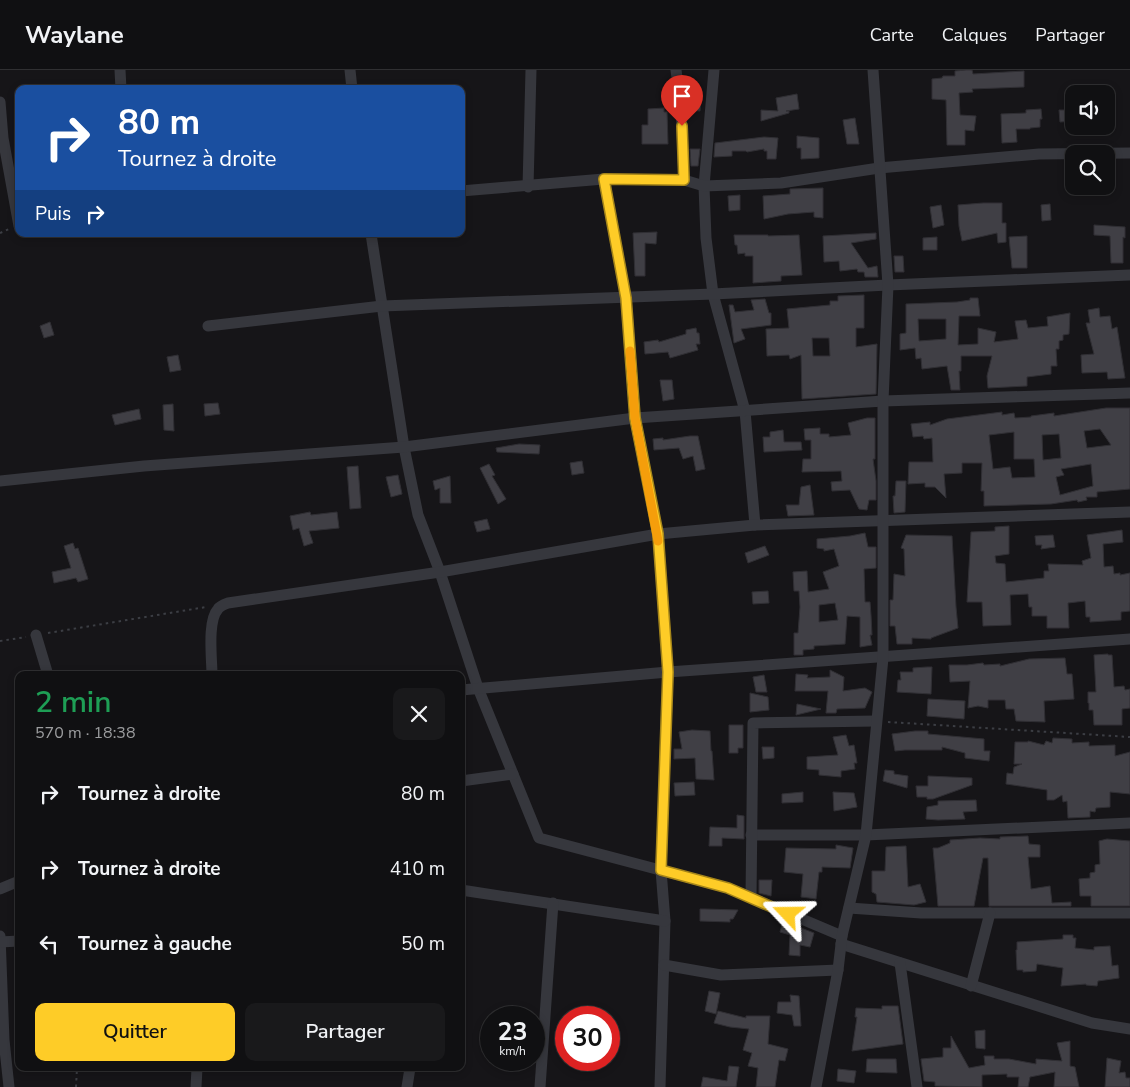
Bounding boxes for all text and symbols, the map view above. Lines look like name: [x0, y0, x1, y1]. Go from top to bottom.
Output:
text: Waylane: [25, 19, 124, 51]
text: Carte: [870, 23, 914, 47]
text: Calques: [942, 23, 1007, 47]
text: Partager: [1035, 23, 1105, 47]
pin: [661, 75, 703, 126]
icon: arrive: [668, 82, 696, 110]
map controls: [1065, 85, 1115, 195]
button: sound: [1065, 85, 1115, 135]
text: 80 m: [118, 99, 200, 146]
icon: right: [35, 105, 100, 170]
text: Tournez à droite: [118, 144, 277, 174]
button: search: [1065, 145, 1115, 195]
icon: right: [81, 200, 109, 228]
text: Puis: [35, 201, 71, 227]
text: 2 min: [35, 682, 111, 723]
button: close: [393, 688, 445, 740]
text: 570 m · 18:38: [35, 722, 136, 744]
icon: right: [35, 780, 63, 808]
text: Tournez à droite: [78, 781, 221, 807]
text: 80 m: [401, 781, 445, 807]
icon: right: [35, 855, 63, 883]
text: Tournez à droite: [78, 856, 221, 882]
text: 410 m: [390, 856, 445, 882]
position arrow: [761, 887, 813, 939]
icon: left: [35, 930, 63, 958]
text: Tournez à gauche: [78, 931, 232, 957]
text: 50 m: [401, 931, 445, 957]
button: Quitter: [35, 1003, 235, 1061]
button: Partager: [245, 1003, 445, 1061]
speed limit sign: 30: [555, 1006, 620, 1071]
text: 23: [497, 1015, 528, 1049]
text: km/h: [499, 1043, 526, 1059]

